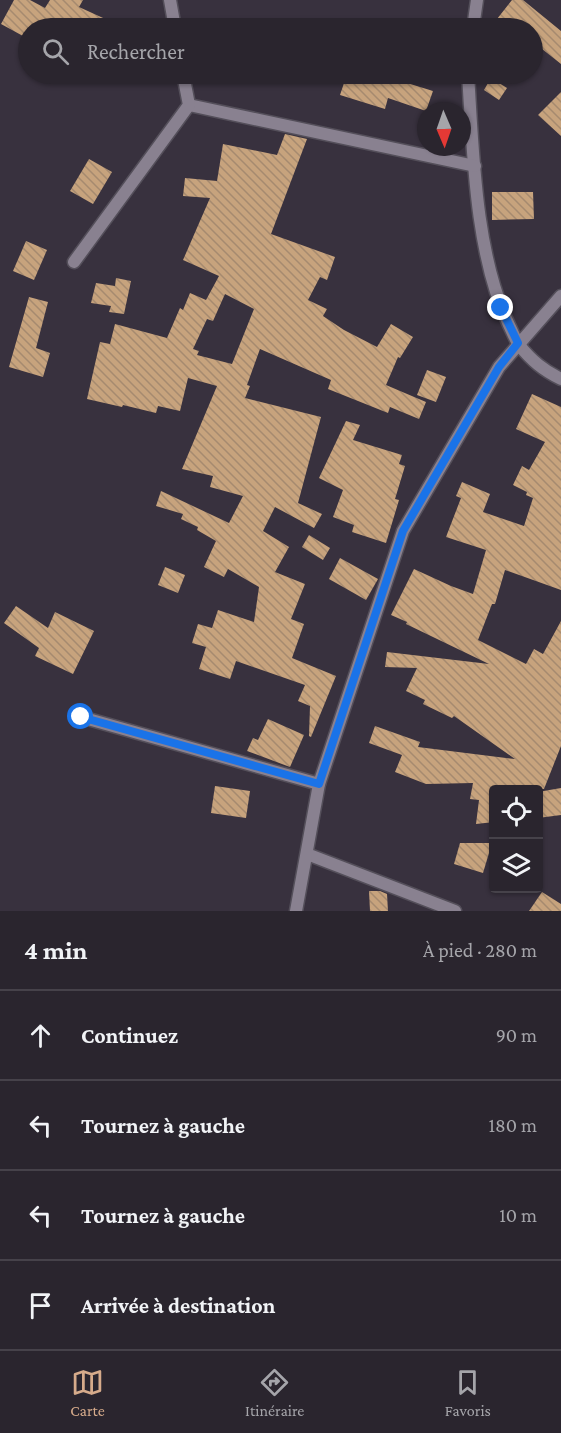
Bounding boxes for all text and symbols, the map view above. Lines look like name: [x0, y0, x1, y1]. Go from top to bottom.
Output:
search box: [18, 18, 543, 84]
icon: search: [39, 35, 72, 68]
text: Rechercher: [87, 39, 185, 64]
north arrow: [417, 102, 471, 156]
route end: [487, 294, 513, 320]
route start: [67, 703, 93, 729]
map controls: [489, 785, 543, 893]
button: locate: [489, 785, 543, 839]
button: layers: [489, 839, 543, 893]
text: 4 min: [24, 936, 88, 965]
text: À pied · 280 m: [423, 939, 537, 961]
icon: ahead: [24, 1019, 57, 1052]
text: Continuez: [81, 1023, 178, 1048]
text: 90 m: [496, 1024, 537, 1046]
icon: left: [24, 1109, 57, 1142]
text: Tournez à gauche: [81, 1113, 245, 1138]
text: 180 m: [488, 1114, 537, 1136]
icon: left: [24, 1199, 57, 1232]
text: Tournez à gauche: [81, 1203, 245, 1228]
text: 10 m: [499, 1204, 537, 1226]
icon: arrive: [24, 1289, 57, 1322]
text: Arrivée à destination: [81, 1293, 275, 1318]
tab: Carte: [70, 1366, 105, 1419]
tab: Itinéraire: [245, 1366, 304, 1419]
tab: Favoris: [445, 1366, 491, 1419]

